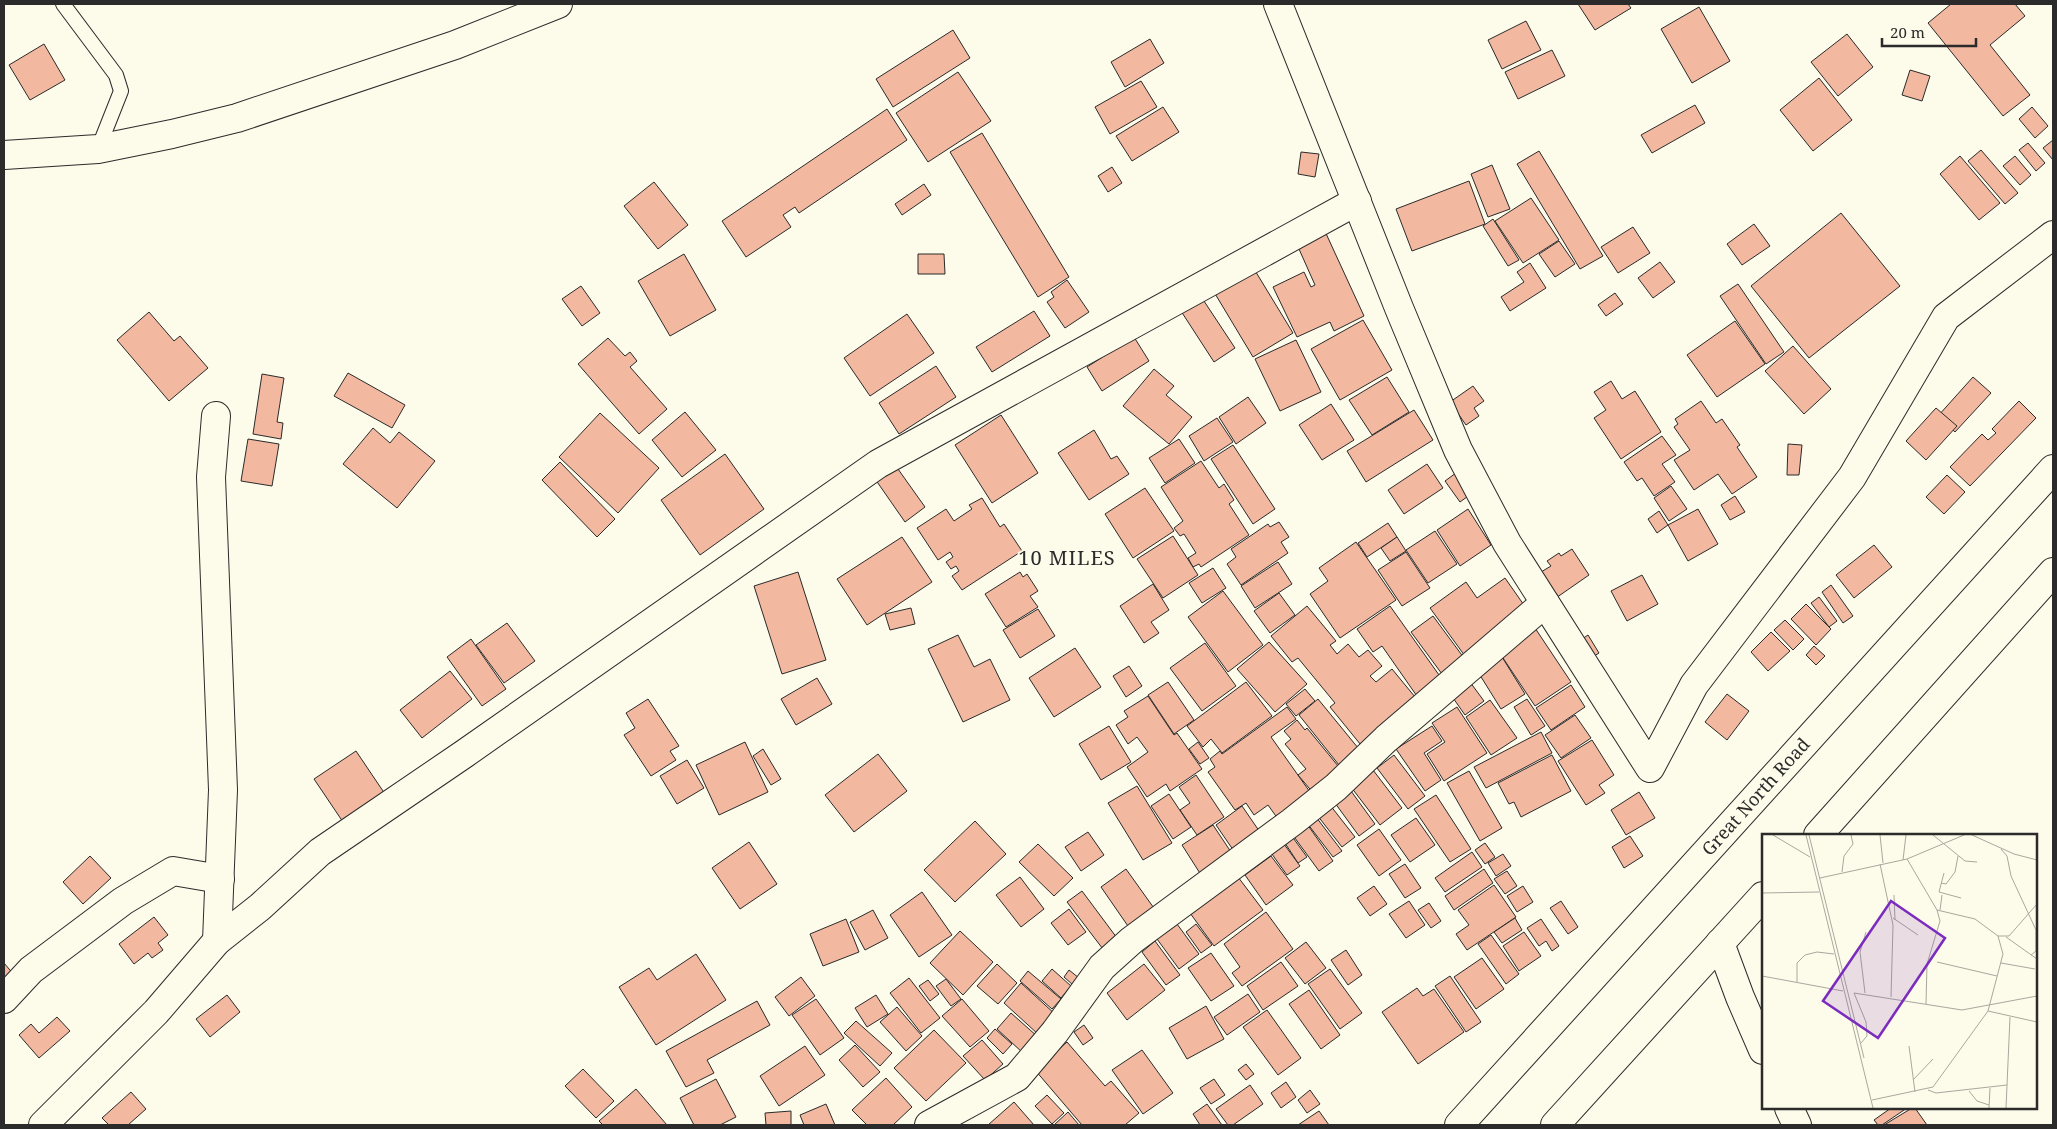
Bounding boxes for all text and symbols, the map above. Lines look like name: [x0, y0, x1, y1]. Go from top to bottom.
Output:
scale bar: [1882, 15, 1976, 47]
text: 20 m: [1890, 22, 1925, 42]
district label: 10 MILES: [1018, 544, 1116, 571]
street label: Great North Road: [1696, 732, 1815, 860]
inset map: [1762, 834, 2037, 1109]

